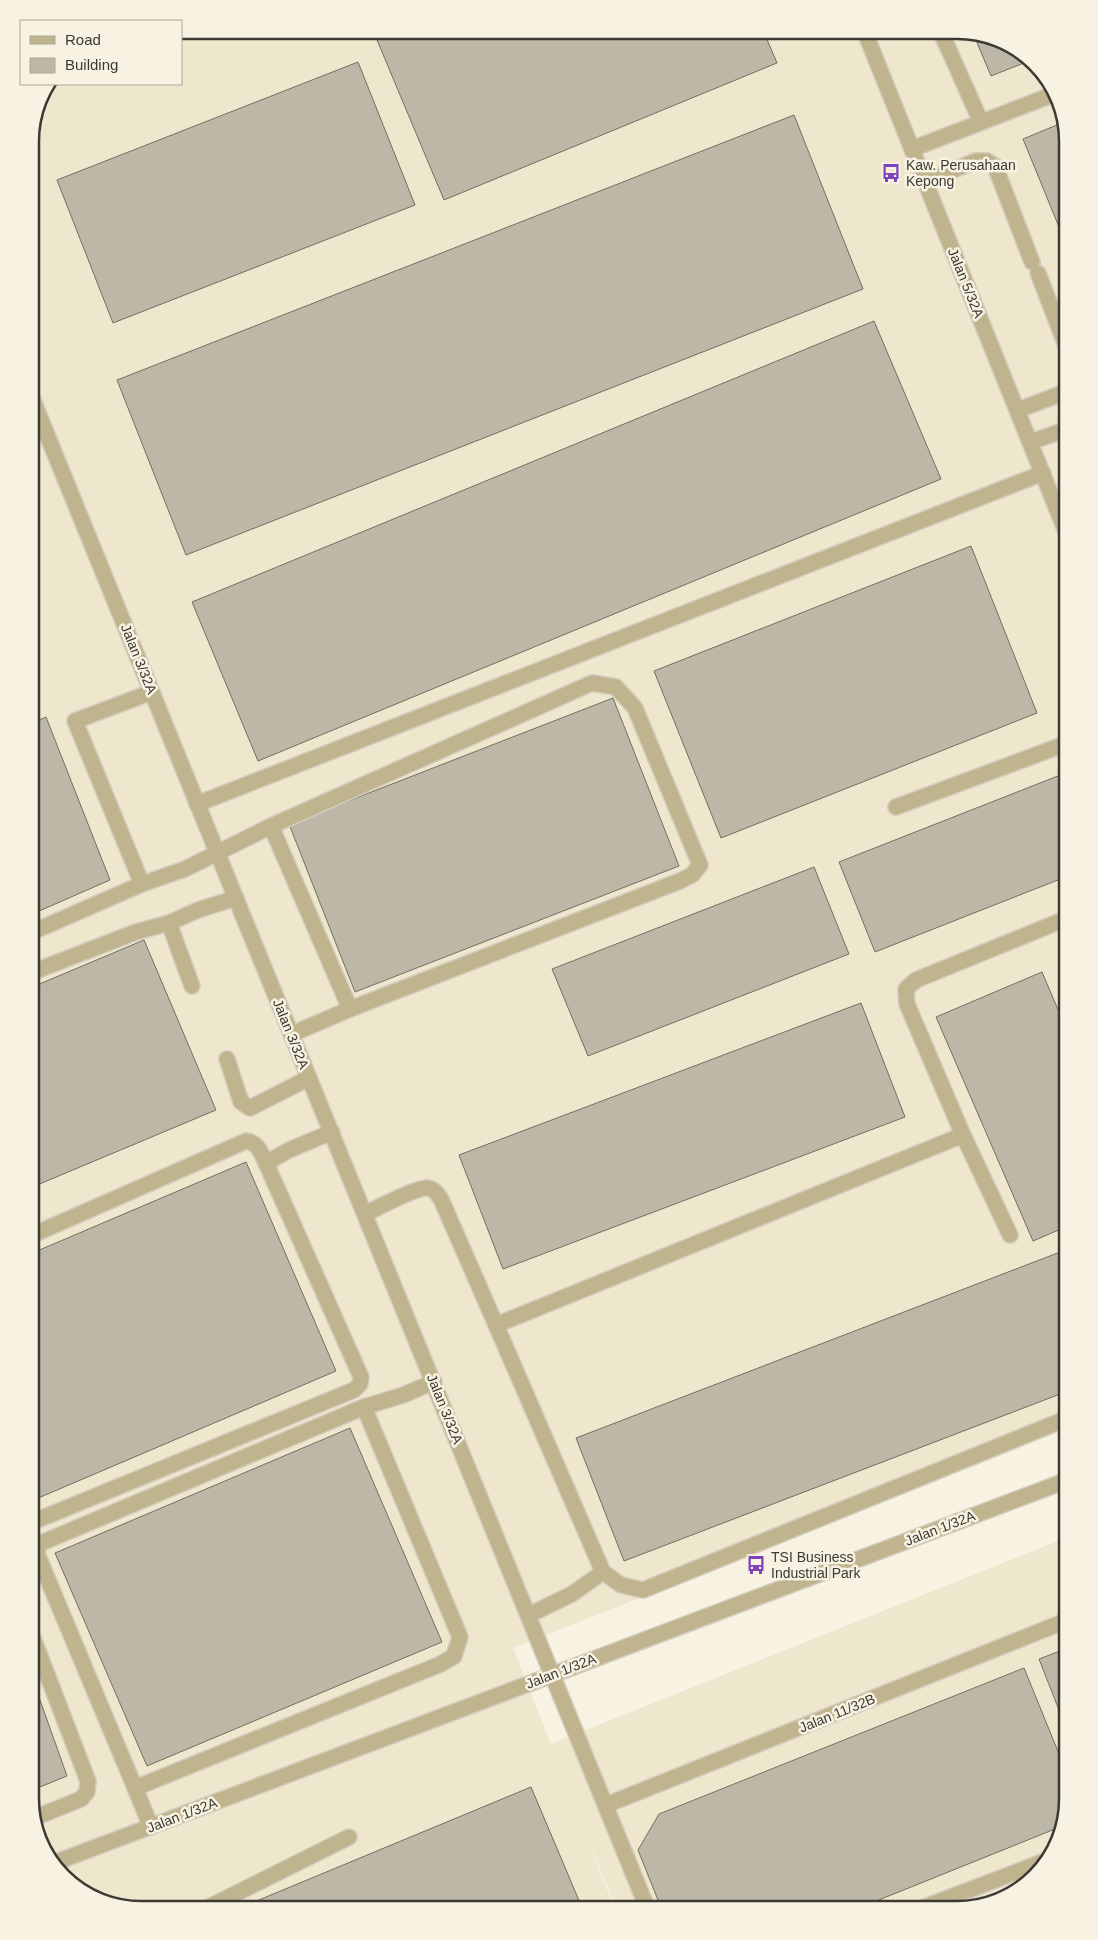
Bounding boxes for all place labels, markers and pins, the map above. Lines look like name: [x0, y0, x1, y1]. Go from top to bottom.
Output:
place label: Kaw. Perusahaan Kepong: [906, 157, 1016, 189]
bus stop icon: Kaw. Perusahaan Kepong: [880, 162, 902, 184]
place label: TSI Business Industrial Park: [771, 1549, 861, 1581]
bus stop icon: TSI Business Industrial Park: [745, 1554, 767, 1576]

